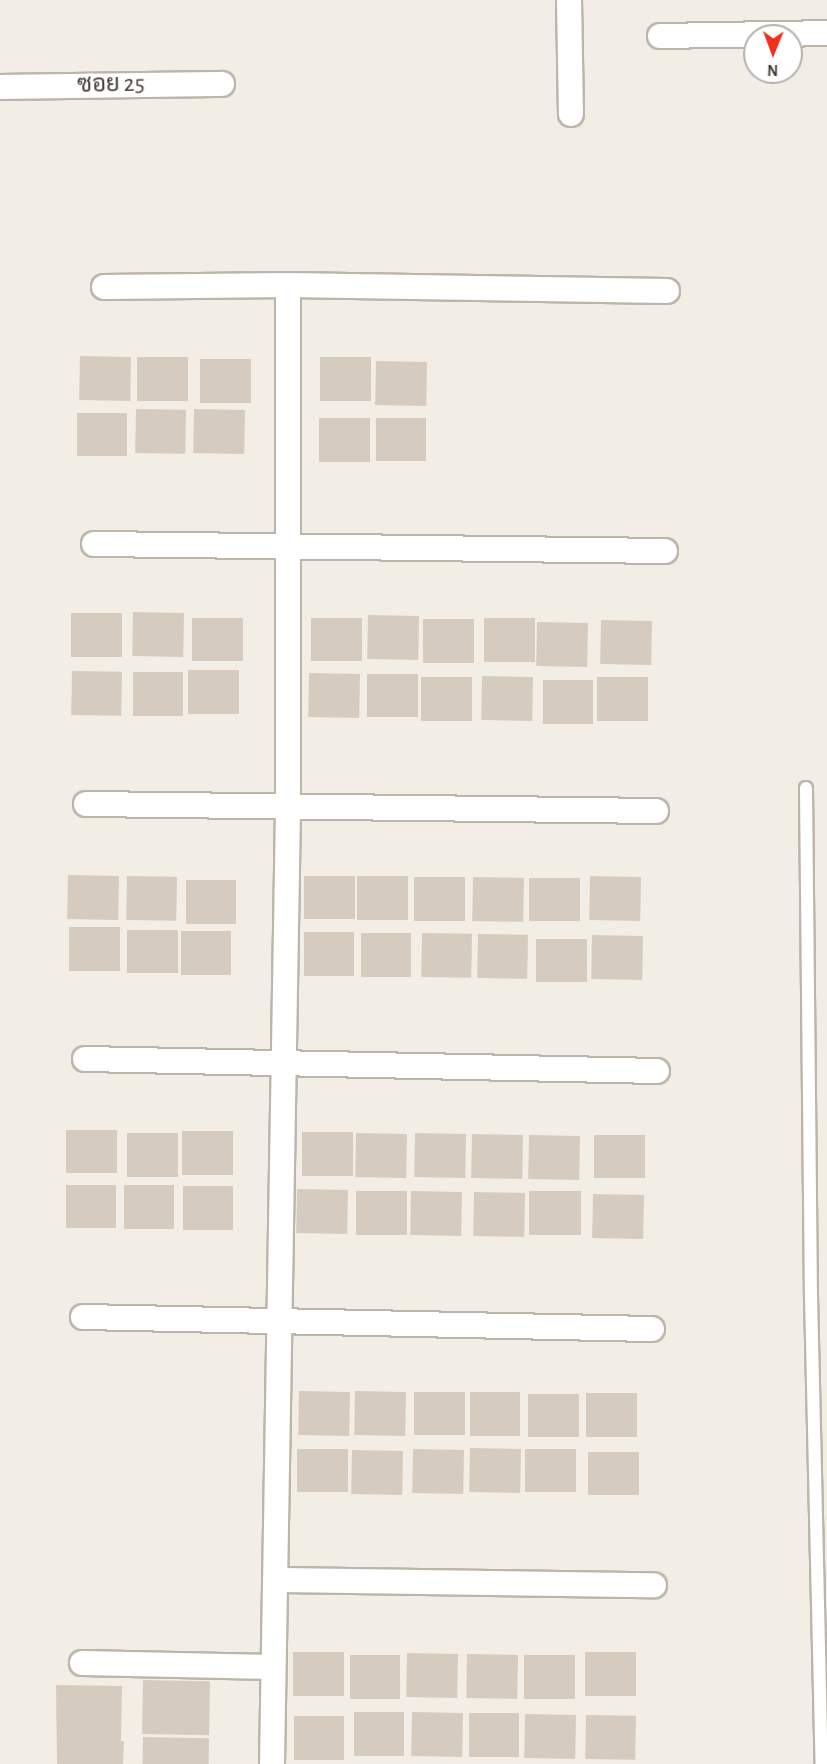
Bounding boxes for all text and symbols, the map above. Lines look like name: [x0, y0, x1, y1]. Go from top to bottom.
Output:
north arrow: [743, 24, 803, 84]
text: N: [767, 62, 778, 78]
street label: ซอย 25: [77, 70, 145, 100]

